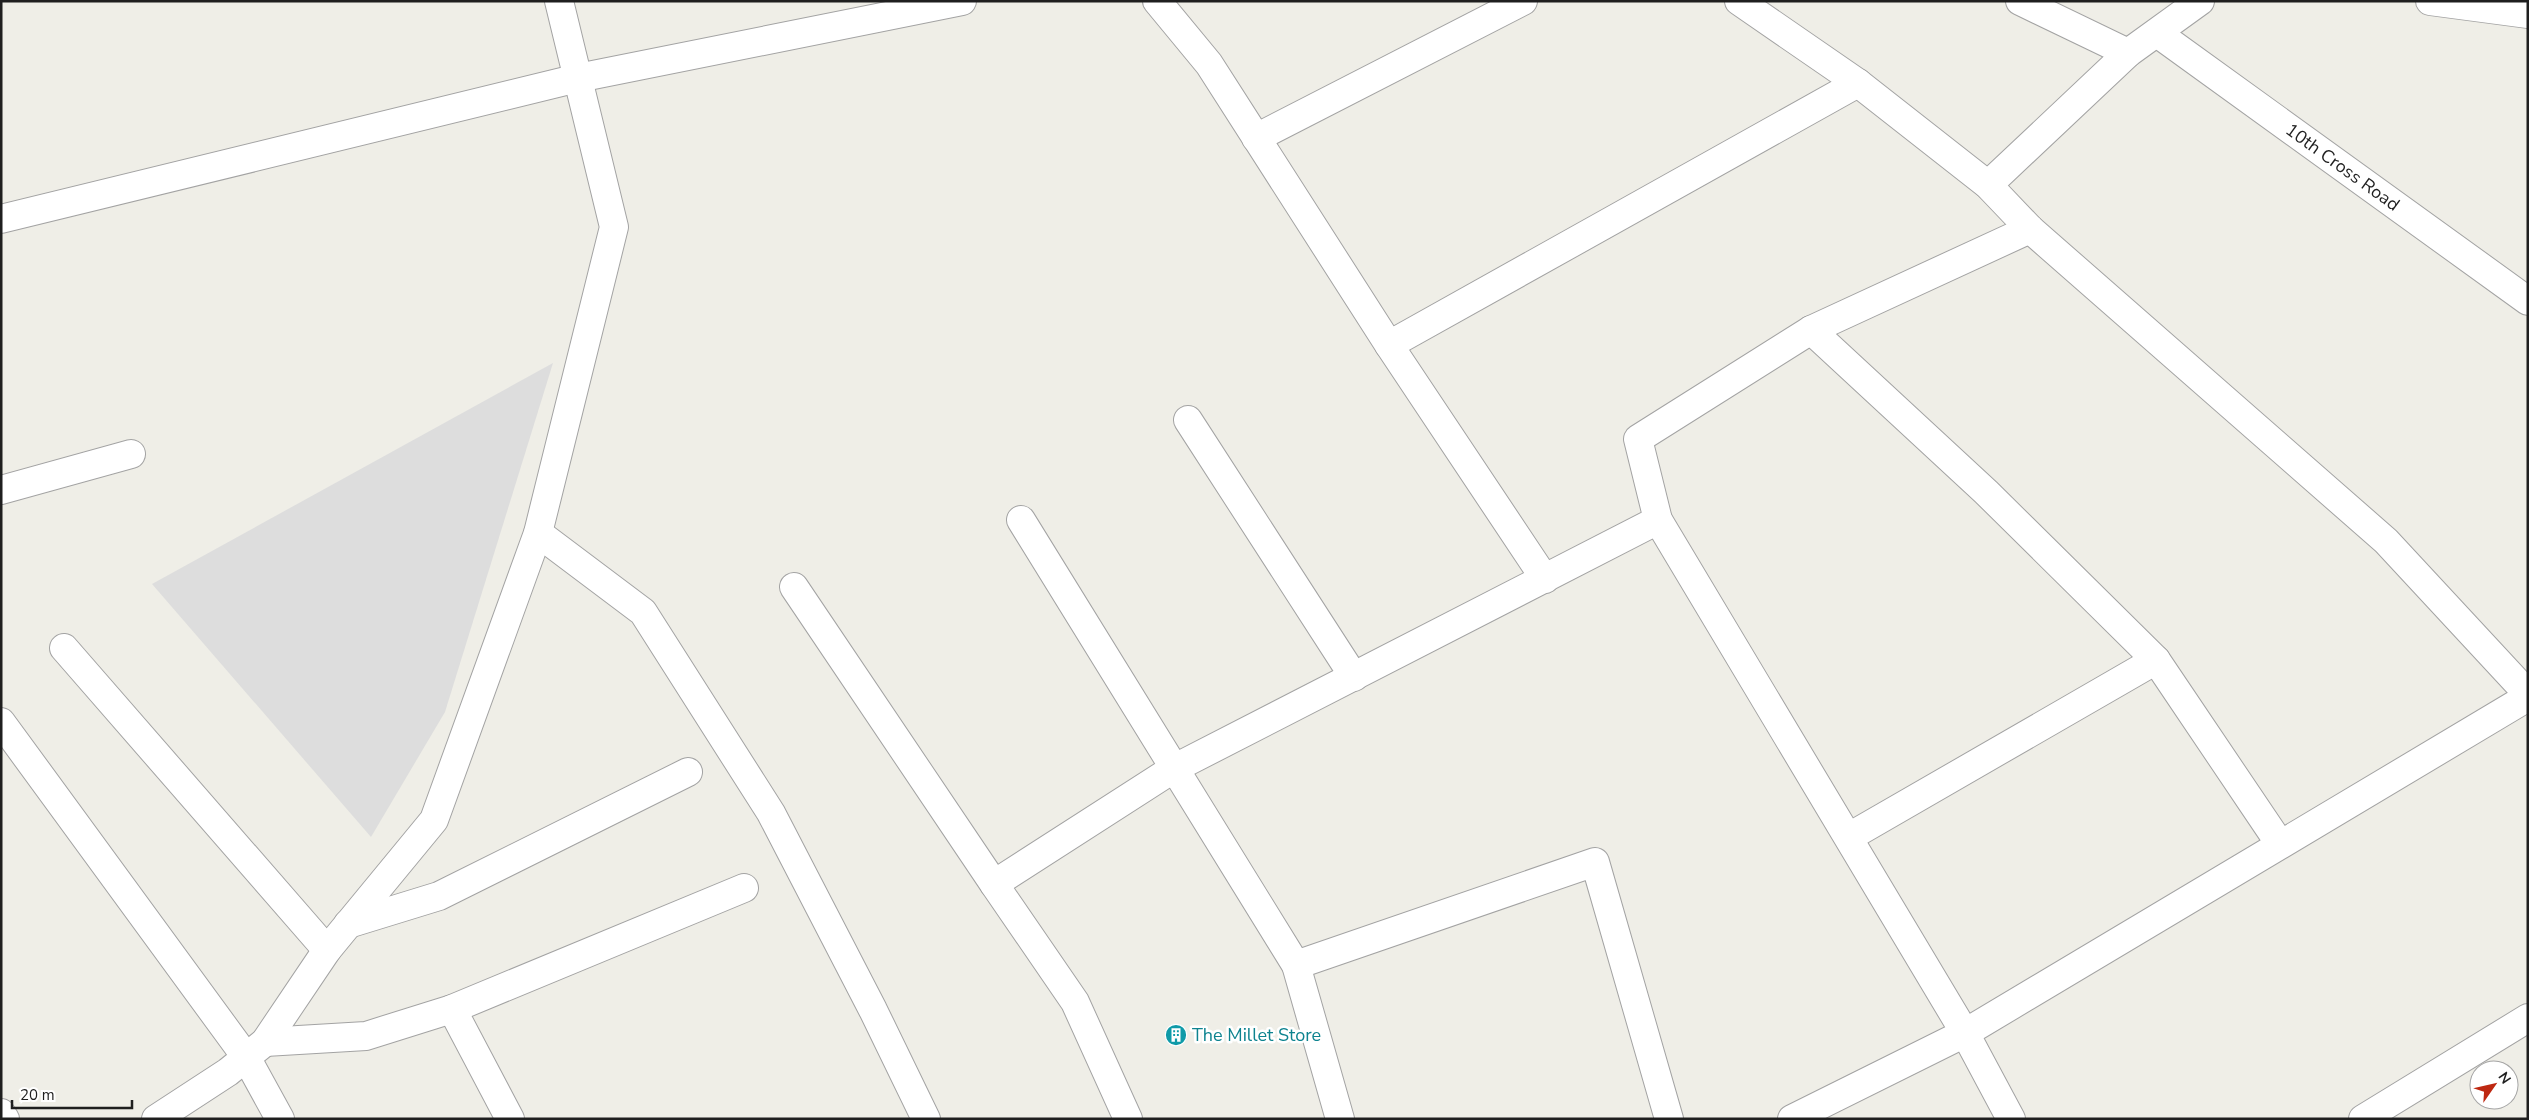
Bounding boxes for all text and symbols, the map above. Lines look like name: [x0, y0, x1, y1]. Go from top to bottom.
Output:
street label: 10th Cross Road: [2281, 118, 2404, 216]
building icon: The Millet Store: [1164, 1023, 1188, 1047]
place label: The Millet Store: [1192, 1023, 1321, 1047]
north arrow: [2469, 1060, 2519, 1110]
text: N: [2494, 1068, 2515, 1088]
scale bar: [12, 1078, 132, 1110]
text: 20 m: [20, 1085, 55, 1105]

